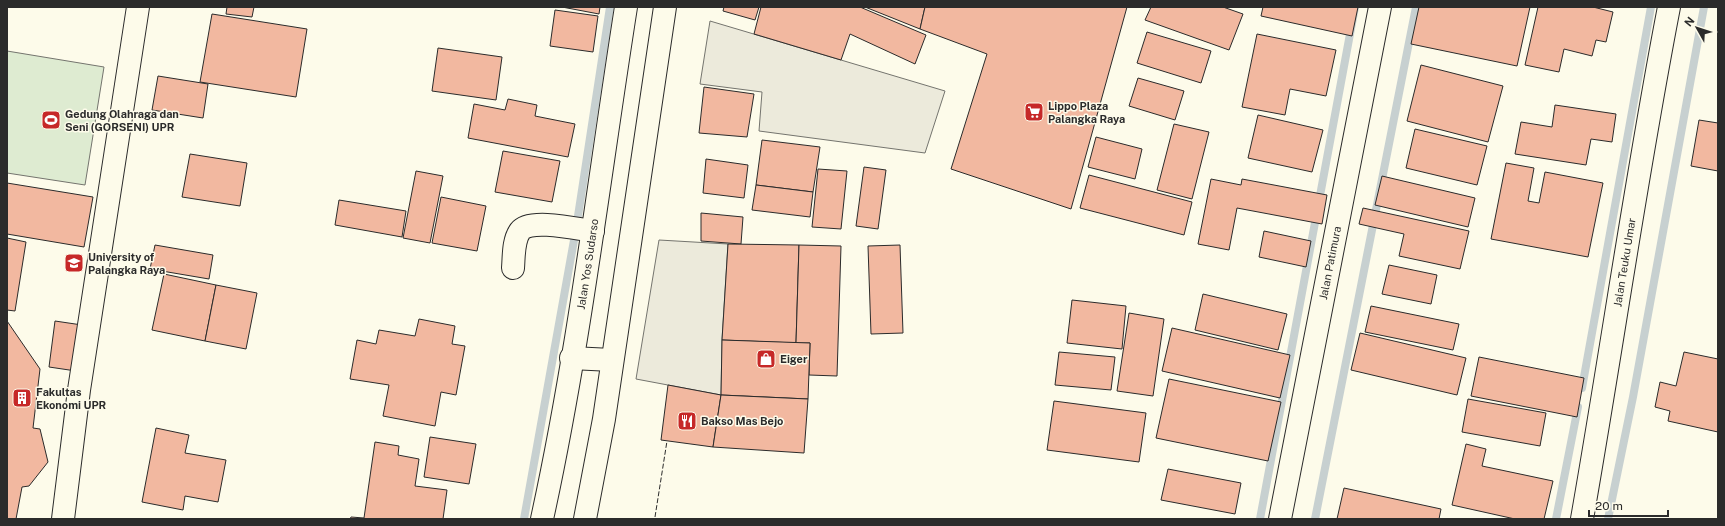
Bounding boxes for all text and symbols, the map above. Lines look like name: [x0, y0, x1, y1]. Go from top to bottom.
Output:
north arrow: [1677, 8, 1717, 48]
text: N: [1682, 15, 1697, 29]
place label: Lippo Plaza Palangka Raya: [1048, 100, 1125, 125]
supermarket icon: Lippo Plaza Palangka Raya: [1023, 101, 1045, 123]
place label: Gedung Olahraga dan Seni (GORSENI) UPR: [65, 108, 179, 133]
sports icon: Gedung Olahraga dan Seni (GORSENI) UPR: [40, 109, 62, 131]
street label: Jalan Teuku Umar: [1611, 217, 1638, 308]
street label: Jalan Yos Sudarso: [575, 218, 600, 310]
street label: Jalan Patimura: [1317, 225, 1343, 301]
place label: University of Palangka Raya: [88, 251, 165, 276]
school or university icon: University of Palangka Raya: [63, 252, 85, 274]
shop icon: Eiger: [755, 348, 777, 370]
place label: Eiger: [780, 353, 808, 365]
place label: Fakultas Ekonomi UPR: [36, 386, 107, 411]
building icon: Fakultas Ekonomi UPR: [11, 387, 33, 409]
restaurant icon: Bakso Mas Bejo: [676, 410, 698, 432]
place label: Bakso Mas Bejo: [701, 415, 783, 427]
scale bar: [1589, 492, 1668, 518]
text: 20 m: [1595, 499, 1623, 513]

